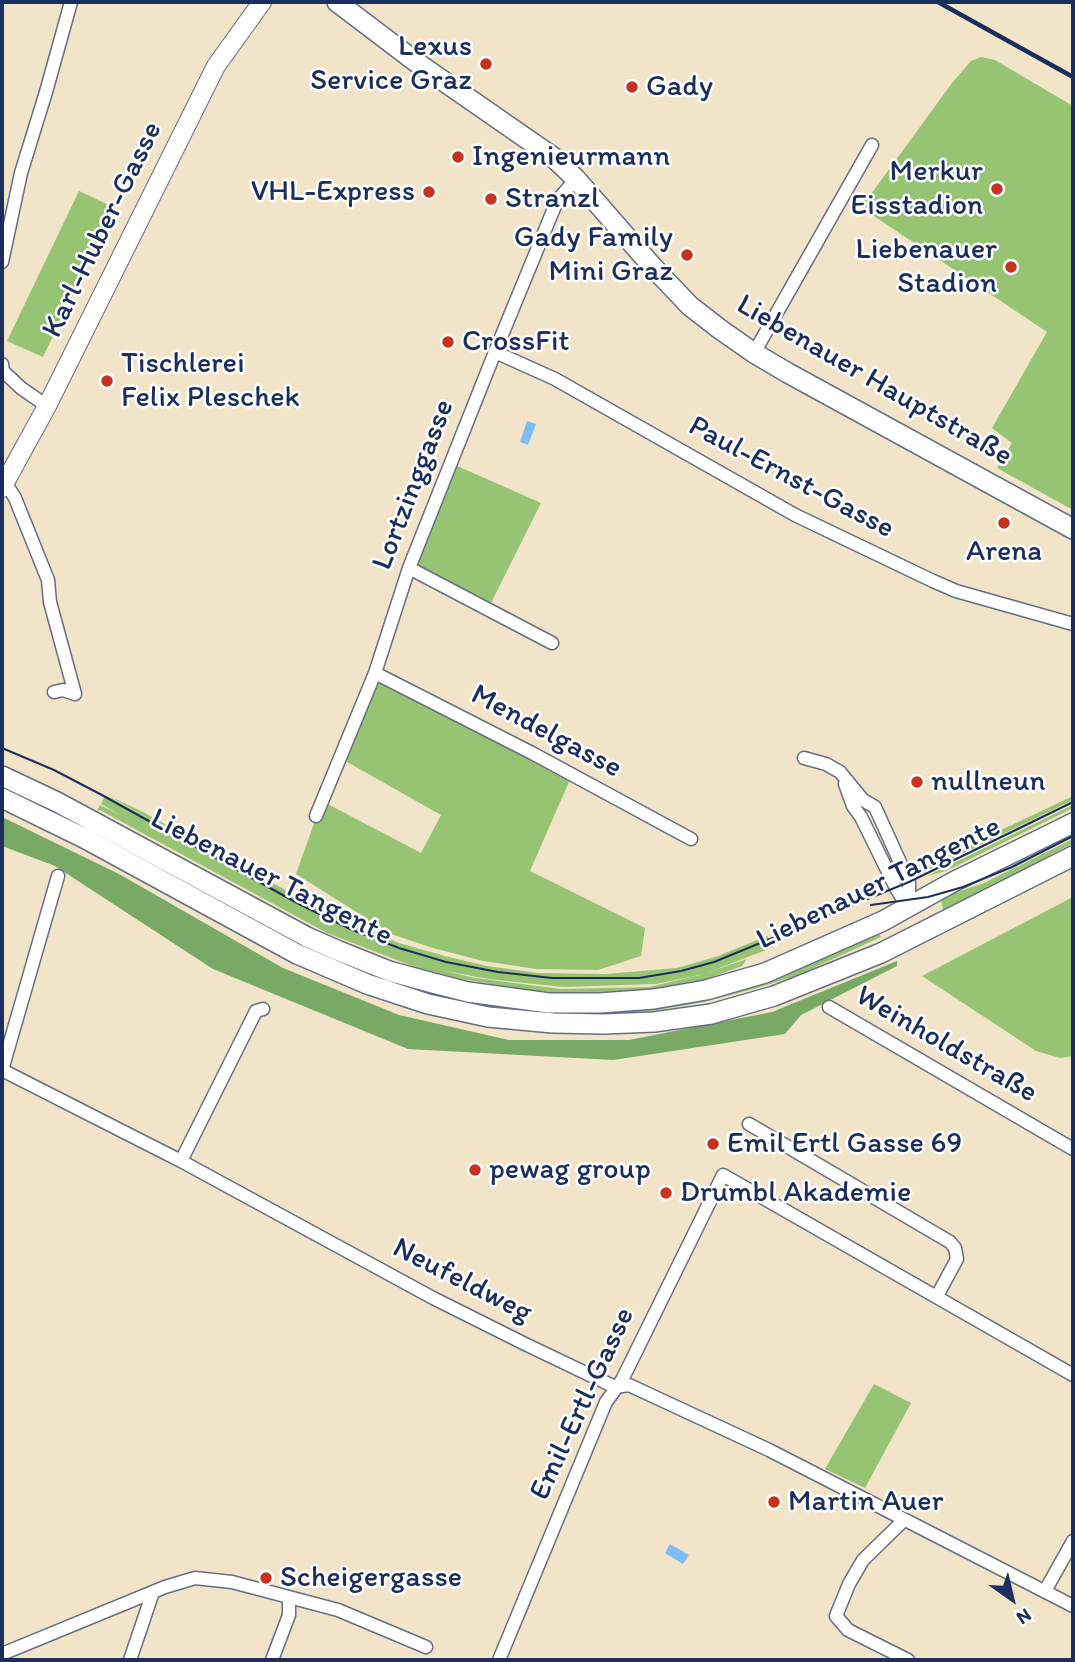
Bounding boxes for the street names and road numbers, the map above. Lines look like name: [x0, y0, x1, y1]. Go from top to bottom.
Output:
street label: Karl-Huber-Gasse: [35, 116, 171, 344]
street label: Liebenauer Hauptstraße: [730, 287, 1018, 475]
street label: Lortzinggasse: [365, 395, 463, 575]
street label: Paul-Ernst-Gasse: [682, 409, 900, 547]
street label: Mendelgasse: [464, 677, 628, 787]
street label: Liebenauer Tangente: [144, 801, 398, 955]
street label: Liebenauer Tangente: [751, 809, 1007, 959]
street label: Weinholdstraße: [849, 978, 1043, 1112]
street label: Neufeldweg: [386, 1231, 538, 1331]
street label: Emil-Ertl-Gasse: [523, 1302, 643, 1506]

